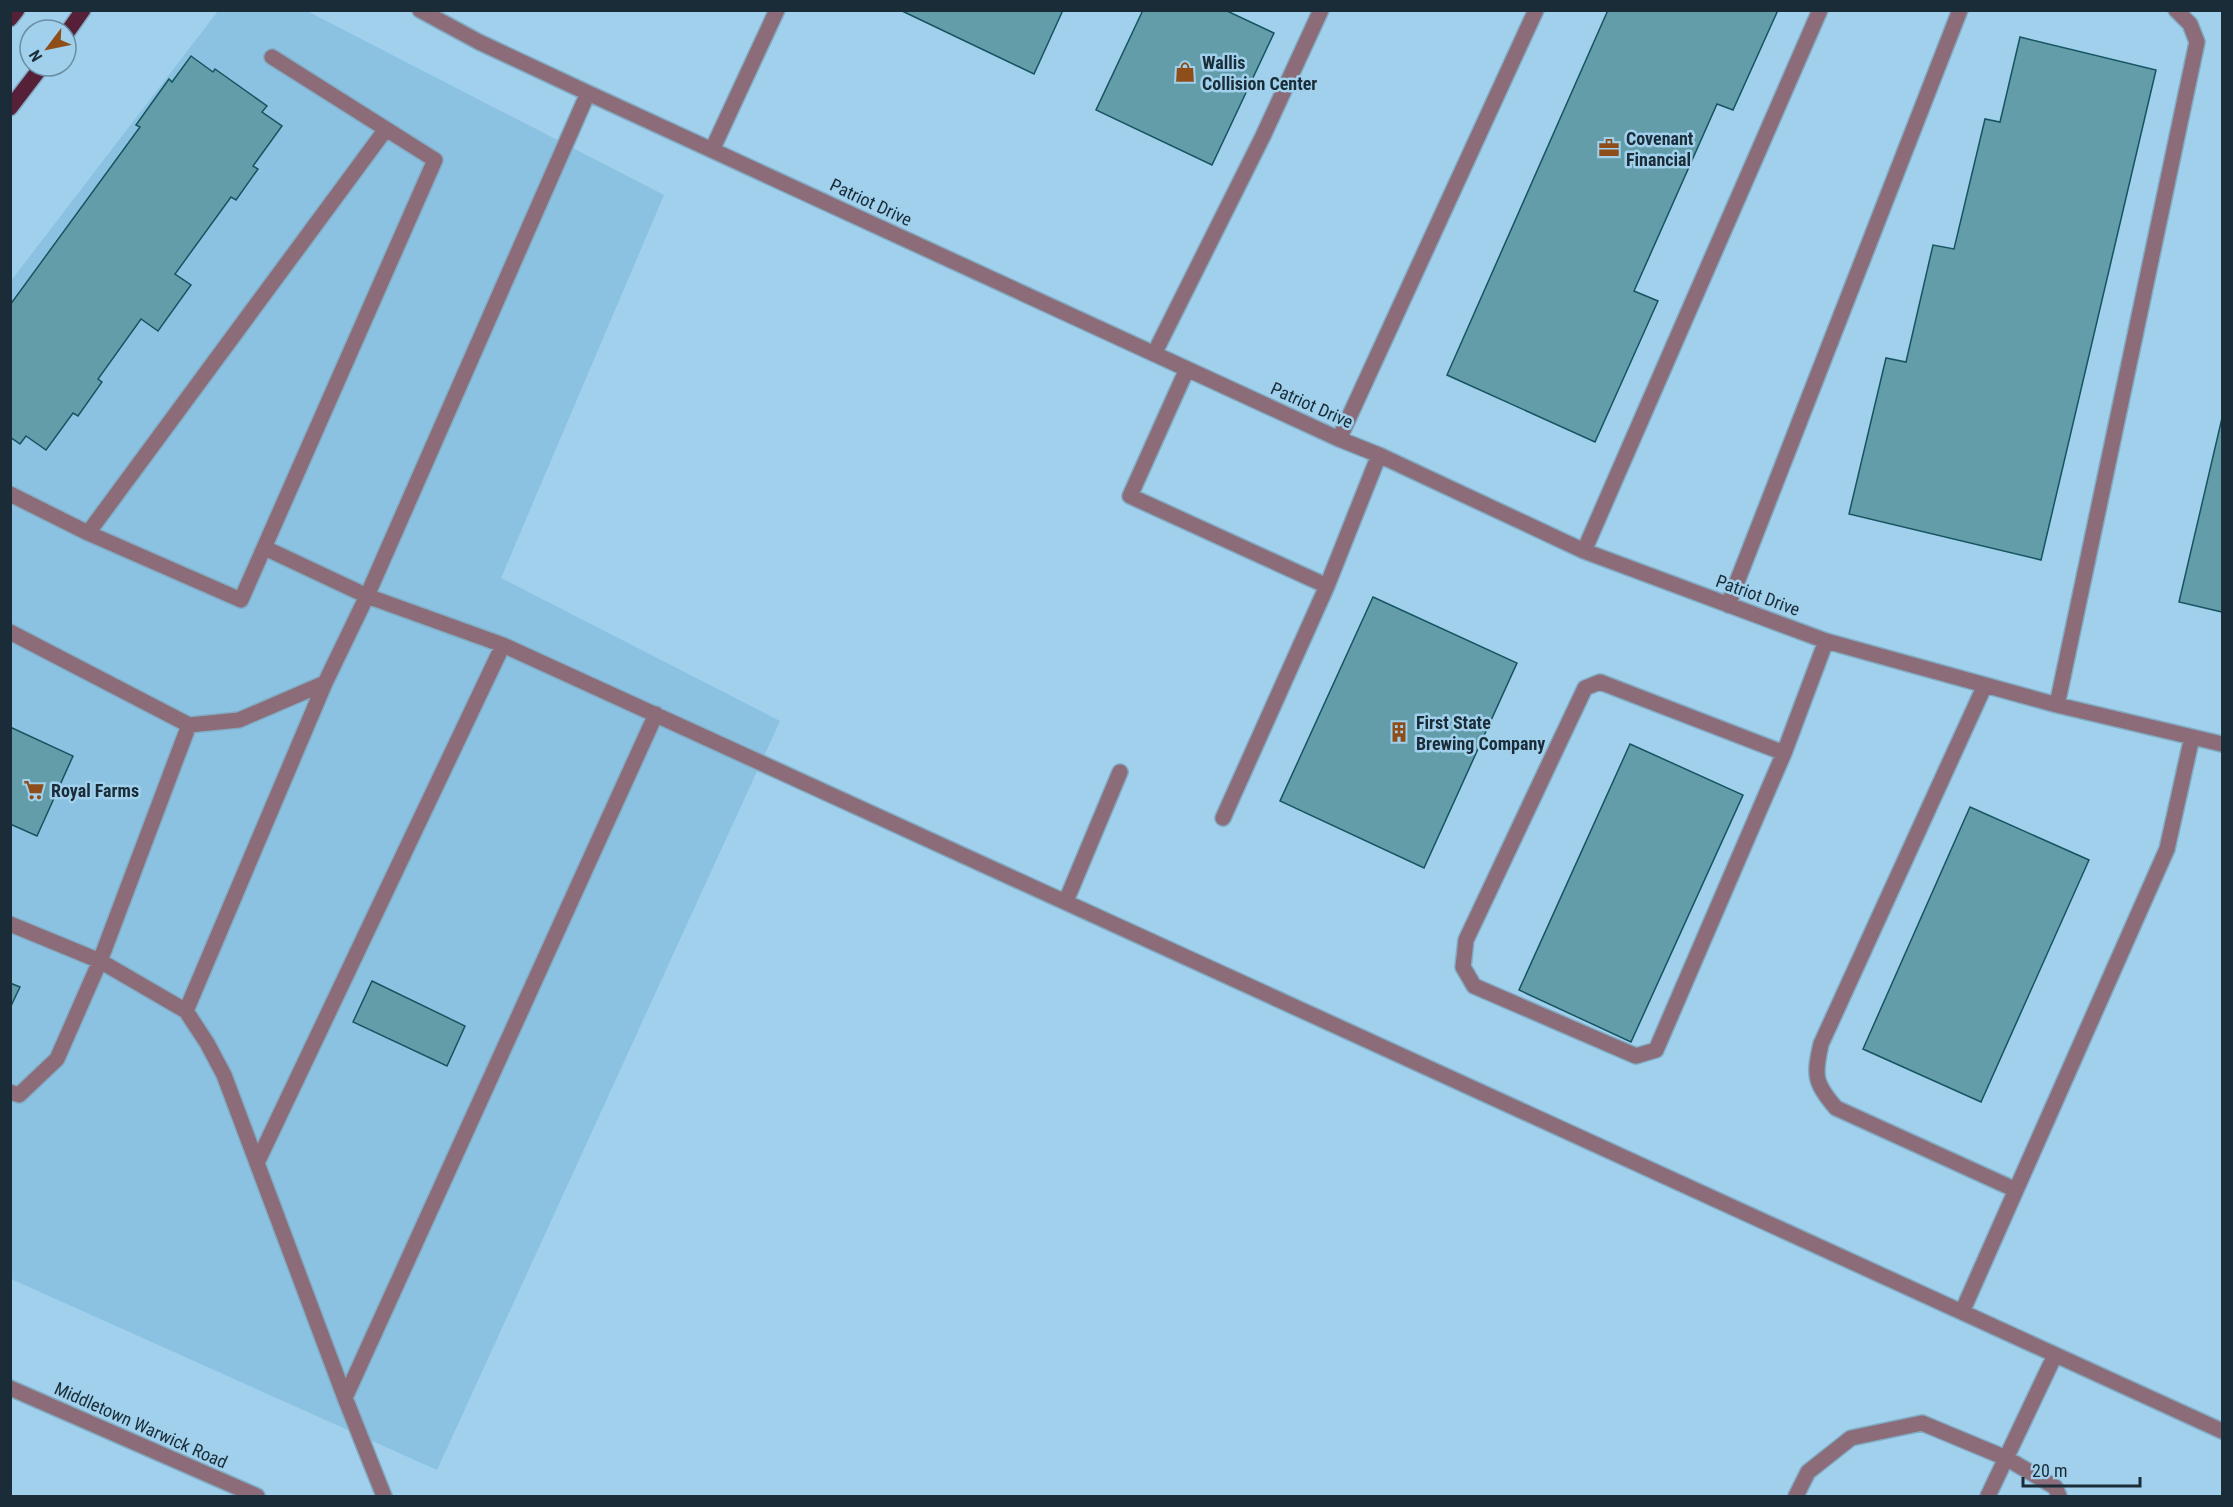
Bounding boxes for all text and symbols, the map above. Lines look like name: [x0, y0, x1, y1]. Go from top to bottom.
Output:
north arrow: [18, 18, 78, 78]
text: N: [25, 46, 46, 65]
place label: Wallis Collision Center: [1202, 52, 1317, 94]
shop icon: Wallis Collision Center: [1173, 60, 1197, 84]
place label: Covenant Financial: [1626, 128, 1694, 170]
office icon: Covenant Financial: [1597, 136, 1621, 160]
street label: Patriot Drive: [827, 174, 915, 230]
street label: Patriot Drive: [1268, 378, 1356, 432]
street label: Patriot Drive: [1713, 570, 1803, 620]
place label: First State Brewing Company: [1416, 712, 1545, 754]
building icon: First State Brewing Company: [1387, 720, 1411, 744]
supermarket icon: Royal Farms: [22, 778, 46, 802]
place label: Royal Farms: [51, 780, 139, 801]
street label: Middletown Warwick Road: [51, 1377, 231, 1473]
scale bar: [2023, 1450, 2140, 1488]
text: 20 m: [2032, 1460, 2067, 1481]

